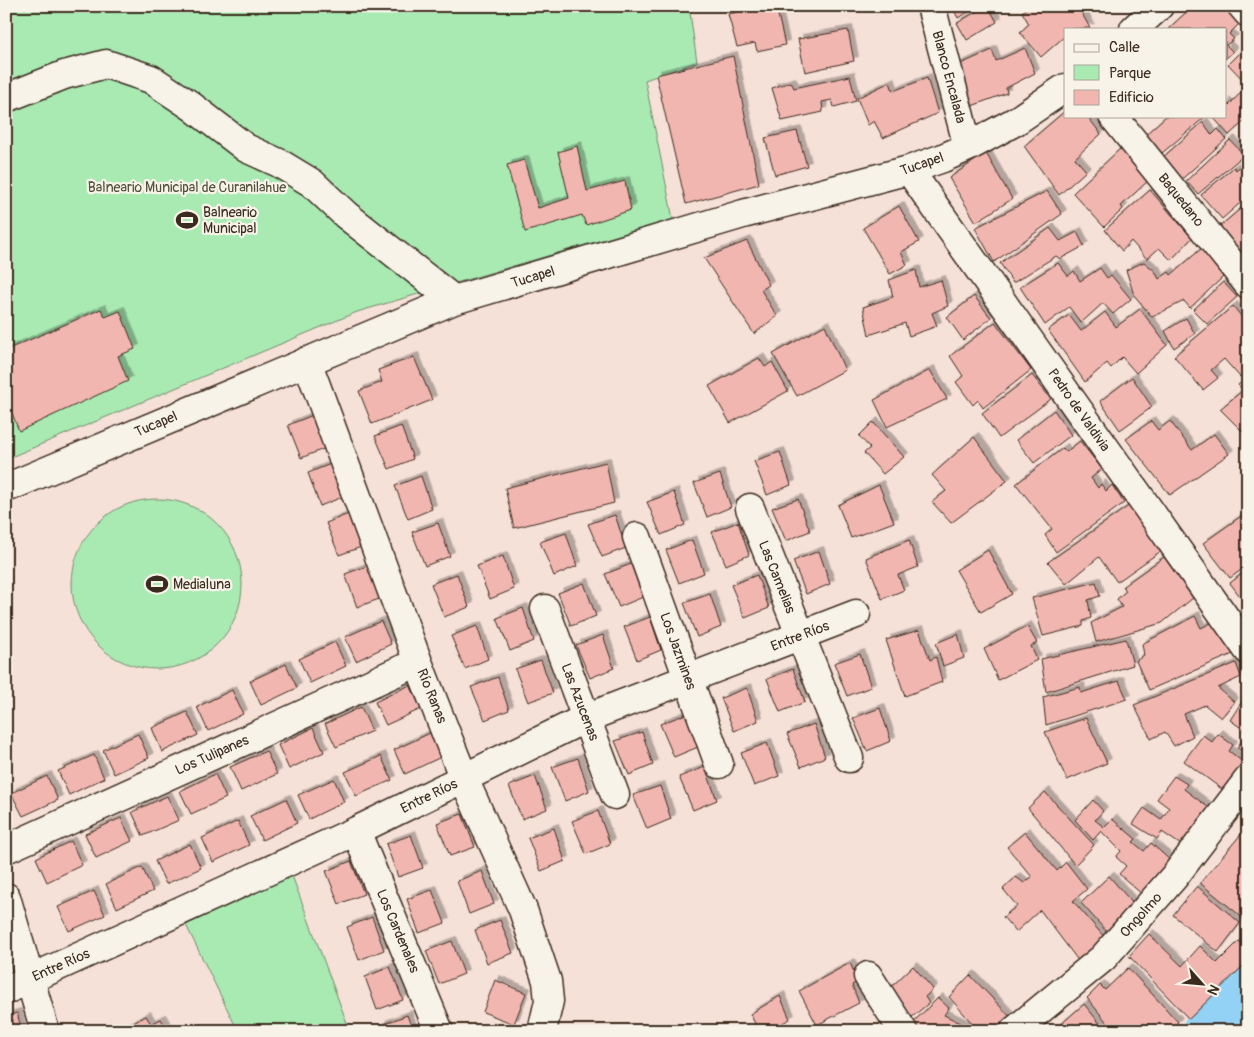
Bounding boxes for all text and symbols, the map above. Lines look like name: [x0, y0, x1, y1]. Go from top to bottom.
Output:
legend: [1064, 28, 1226, 118]
street label: Blanco Encalada: [928, 29, 970, 125]
text: Calle: [1109, 38, 1140, 57]
text: Parque: [1109, 64, 1152, 83]
text: Edificio: [1109, 88, 1154, 107]
street label: Tucapel: [898, 149, 946, 179]
street label: Baquedano: [1154, 170, 1208, 230]
park label: Balneario Municipal de Curanilahue: [88, 179, 286, 196]
place label: Balneario Municipal: [203, 204, 258, 237]
sports icon: Balneario Municipal: [174, 207, 200, 233]
street label: Tucapel: [509, 262, 557, 292]
street label: Pedro de Valdivia: [1044, 365, 1114, 455]
street label: Tucapel: [132, 407, 180, 441]
street label: Las Camelias: [755, 538, 800, 616]
sports icon: Medialuna: [144, 571, 170, 597]
place label: Medialuna: [173, 576, 231, 593]
street label: Los Jazmines: [656, 610, 700, 693]
street label: Entre Ríos: [768, 617, 832, 655]
street label: Las Azucenas: [557, 661, 603, 744]
street label: Río Ranas: [413, 666, 451, 727]
street label: Los Tulipanes: [173, 731, 252, 779]
street label: Entre Ríos: [398, 775, 461, 817]
street label: Los Cardenales: [373, 887, 424, 976]
street label: Ongolmo: [1116, 889, 1166, 941]
street label: Entre Ríos: [30, 944, 93, 985]
north arrow: [1176, 960, 1226, 1010]
text: N: [1203, 982, 1223, 998]

